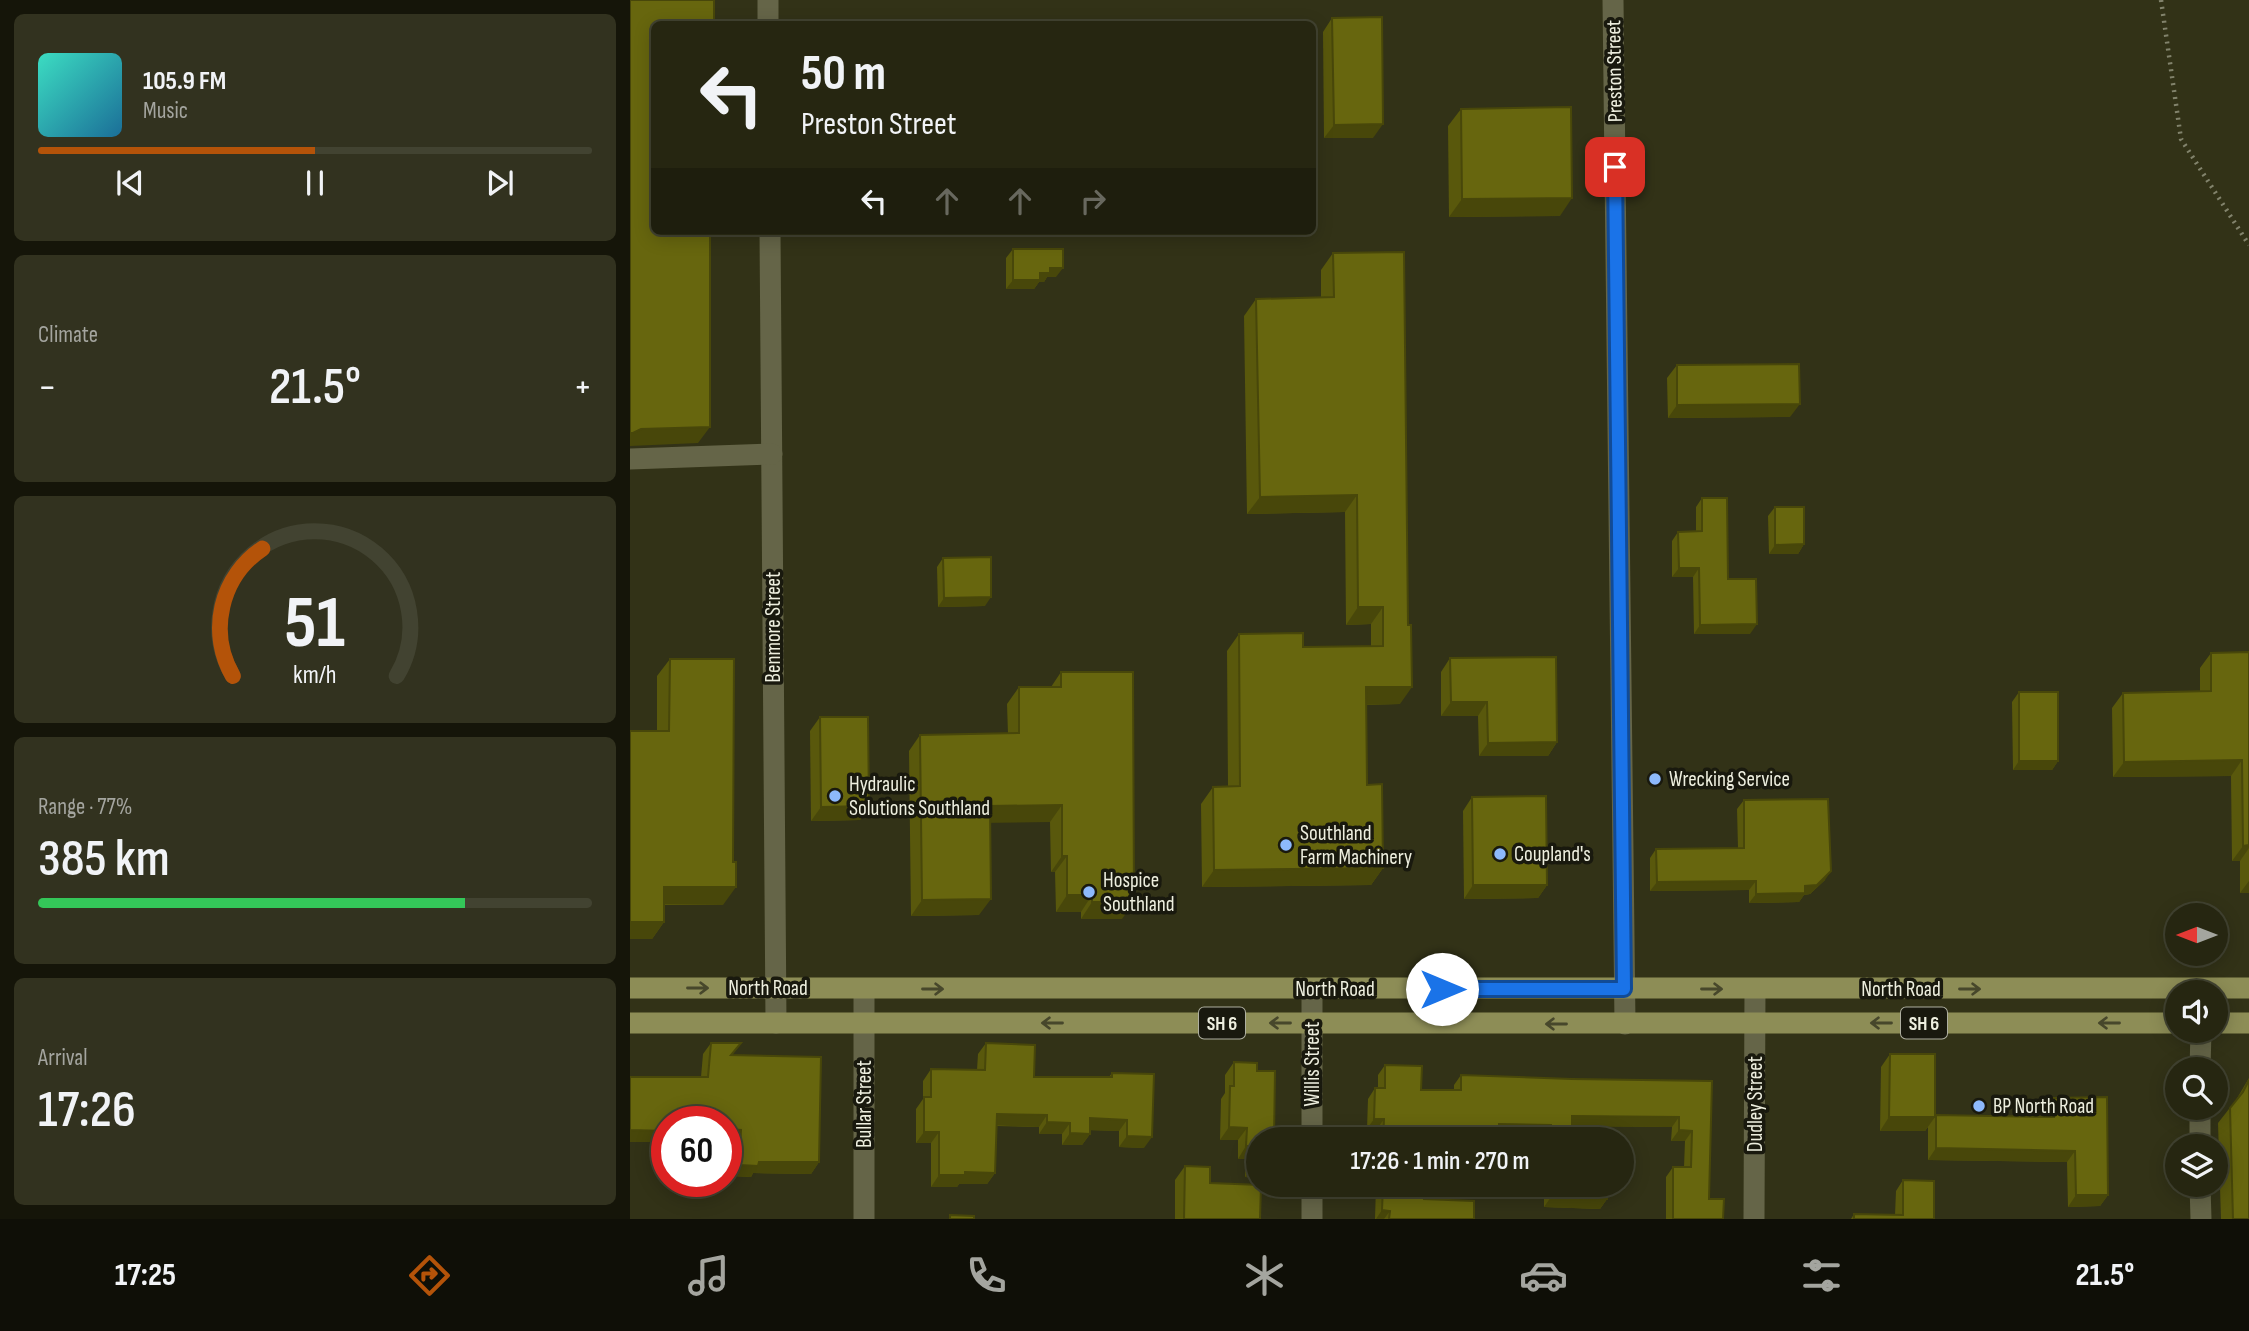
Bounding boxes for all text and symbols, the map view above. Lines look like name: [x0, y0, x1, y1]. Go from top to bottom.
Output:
street label: Preston Street: [1601, 20, 1628, 122]
text: 50 m: [801, 45, 886, 104]
icon: left: [686, 49, 777, 140]
text: 105.9 FM: [143, 66, 226, 97]
text: Music: [143, 97, 188, 125]
text: Preston Street: [801, 105, 957, 144]
pin: [1585, 137, 1645, 197]
icon: arrive: [1596, 148, 1634, 186]
icon: previous: [111, 164, 149, 202]
icon: pause: [296, 164, 334, 202]
icon: next: [481, 164, 519, 202]
icon: left: [855, 182, 893, 220]
icon: ahead: [928, 182, 966, 220]
icon: ahead: [1001, 182, 1039, 220]
icon: right: [1074, 182, 1112, 220]
text: Climate: [38, 321, 98, 349]
text: 21.5°: [269, 356, 361, 419]
text: −: [38, 365, 57, 410]
text: +: [573, 365, 592, 410]
street label: Benmore Street: [761, 572, 786, 682]
text: 51: [285, 580, 345, 668]
text: km/h: [293, 659, 337, 690]
place label: Wrecking Service: [1669, 767, 1790, 792]
marker: Wrecking Service: [1647, 771, 1663, 787]
place label: Hydraulic Solutions Southland: [849, 772, 990, 821]
marker: Hydraulic Solutions Southland: [827, 788, 843, 804]
text: Range · 77%: [38, 793, 132, 821]
place label: Southland Farm Machinery: [1300, 821, 1412, 870]
text: 385 km: [38, 828, 170, 891]
marker: Southland Farm Machinery: [1278, 837, 1294, 853]
place label: Coupland's: [1514, 842, 1591, 867]
marker: Coupland's: [1492, 846, 1508, 862]
place label: Hospice Southland: [1103, 868, 1175, 917]
marker: Hospice Southland: [1081, 884, 1097, 900]
north arrow: [2165, 903, 2228, 966]
map controls: [2165, 903, 2228, 1197]
position arrow: [1405, 952, 1479, 1026]
street label: North Road: [728, 976, 808, 1001]
street label: North Road: [1295, 977, 1375, 1002]
street label: North Road: [1861, 977, 1941, 1002]
button: sound: [2165, 980, 2228, 1043]
one-way arrow: [686, 981, 709, 995]
one-way arrow: [921, 982, 944, 996]
one-way arrow: [1700, 982, 1723, 996]
one-way arrow: [1958, 982, 1981, 996]
road number: SH 6: [1199, 1007, 1245, 1038]
road number: SH 6: [1901, 1007, 1947, 1038]
one-way arrow: [1041, 1016, 1064, 1030]
one-way arrow: [1269, 1016, 1292, 1030]
one-way arrow: [1870, 1016, 1893, 1030]
one-way arrow: [2098, 1016, 2121, 1030]
one-way arrow: [1545, 1017, 1568, 1031]
street label: Willis Street: [1300, 1022, 1325, 1106]
text: Arrival: [38, 1044, 87, 1072]
street label: Dudley Street: [1743, 1056, 1768, 1152]
button: search: [2165, 1057, 2228, 1120]
street label: Bullar Street: [852, 1060, 877, 1148]
text: 17:26: [38, 1079, 136, 1142]
place label: BP North Road: [1993, 1094, 2094, 1119]
marker: BP North Road: [1971, 1098, 1987, 1114]
speed limit sign: 60: [651, 1106, 742, 1197]
button: layers: [2165, 1134, 2228, 1197]
text: 17:26 · 1 min · 270 m: [1350, 1146, 1530, 1177]
icon: directions: [405, 1251, 454, 1300]
icon: music: [684, 1251, 733, 1300]
icon: phone: [962, 1251, 1011, 1300]
icon: climate: [1240, 1251, 1289, 1300]
icon: car: [1519, 1251, 1568, 1300]
icon: filters: [1797, 1251, 1846, 1300]
text: 17:25: [115, 1256, 176, 1295]
text: 21.5°: [2076, 1256, 2134, 1295]

